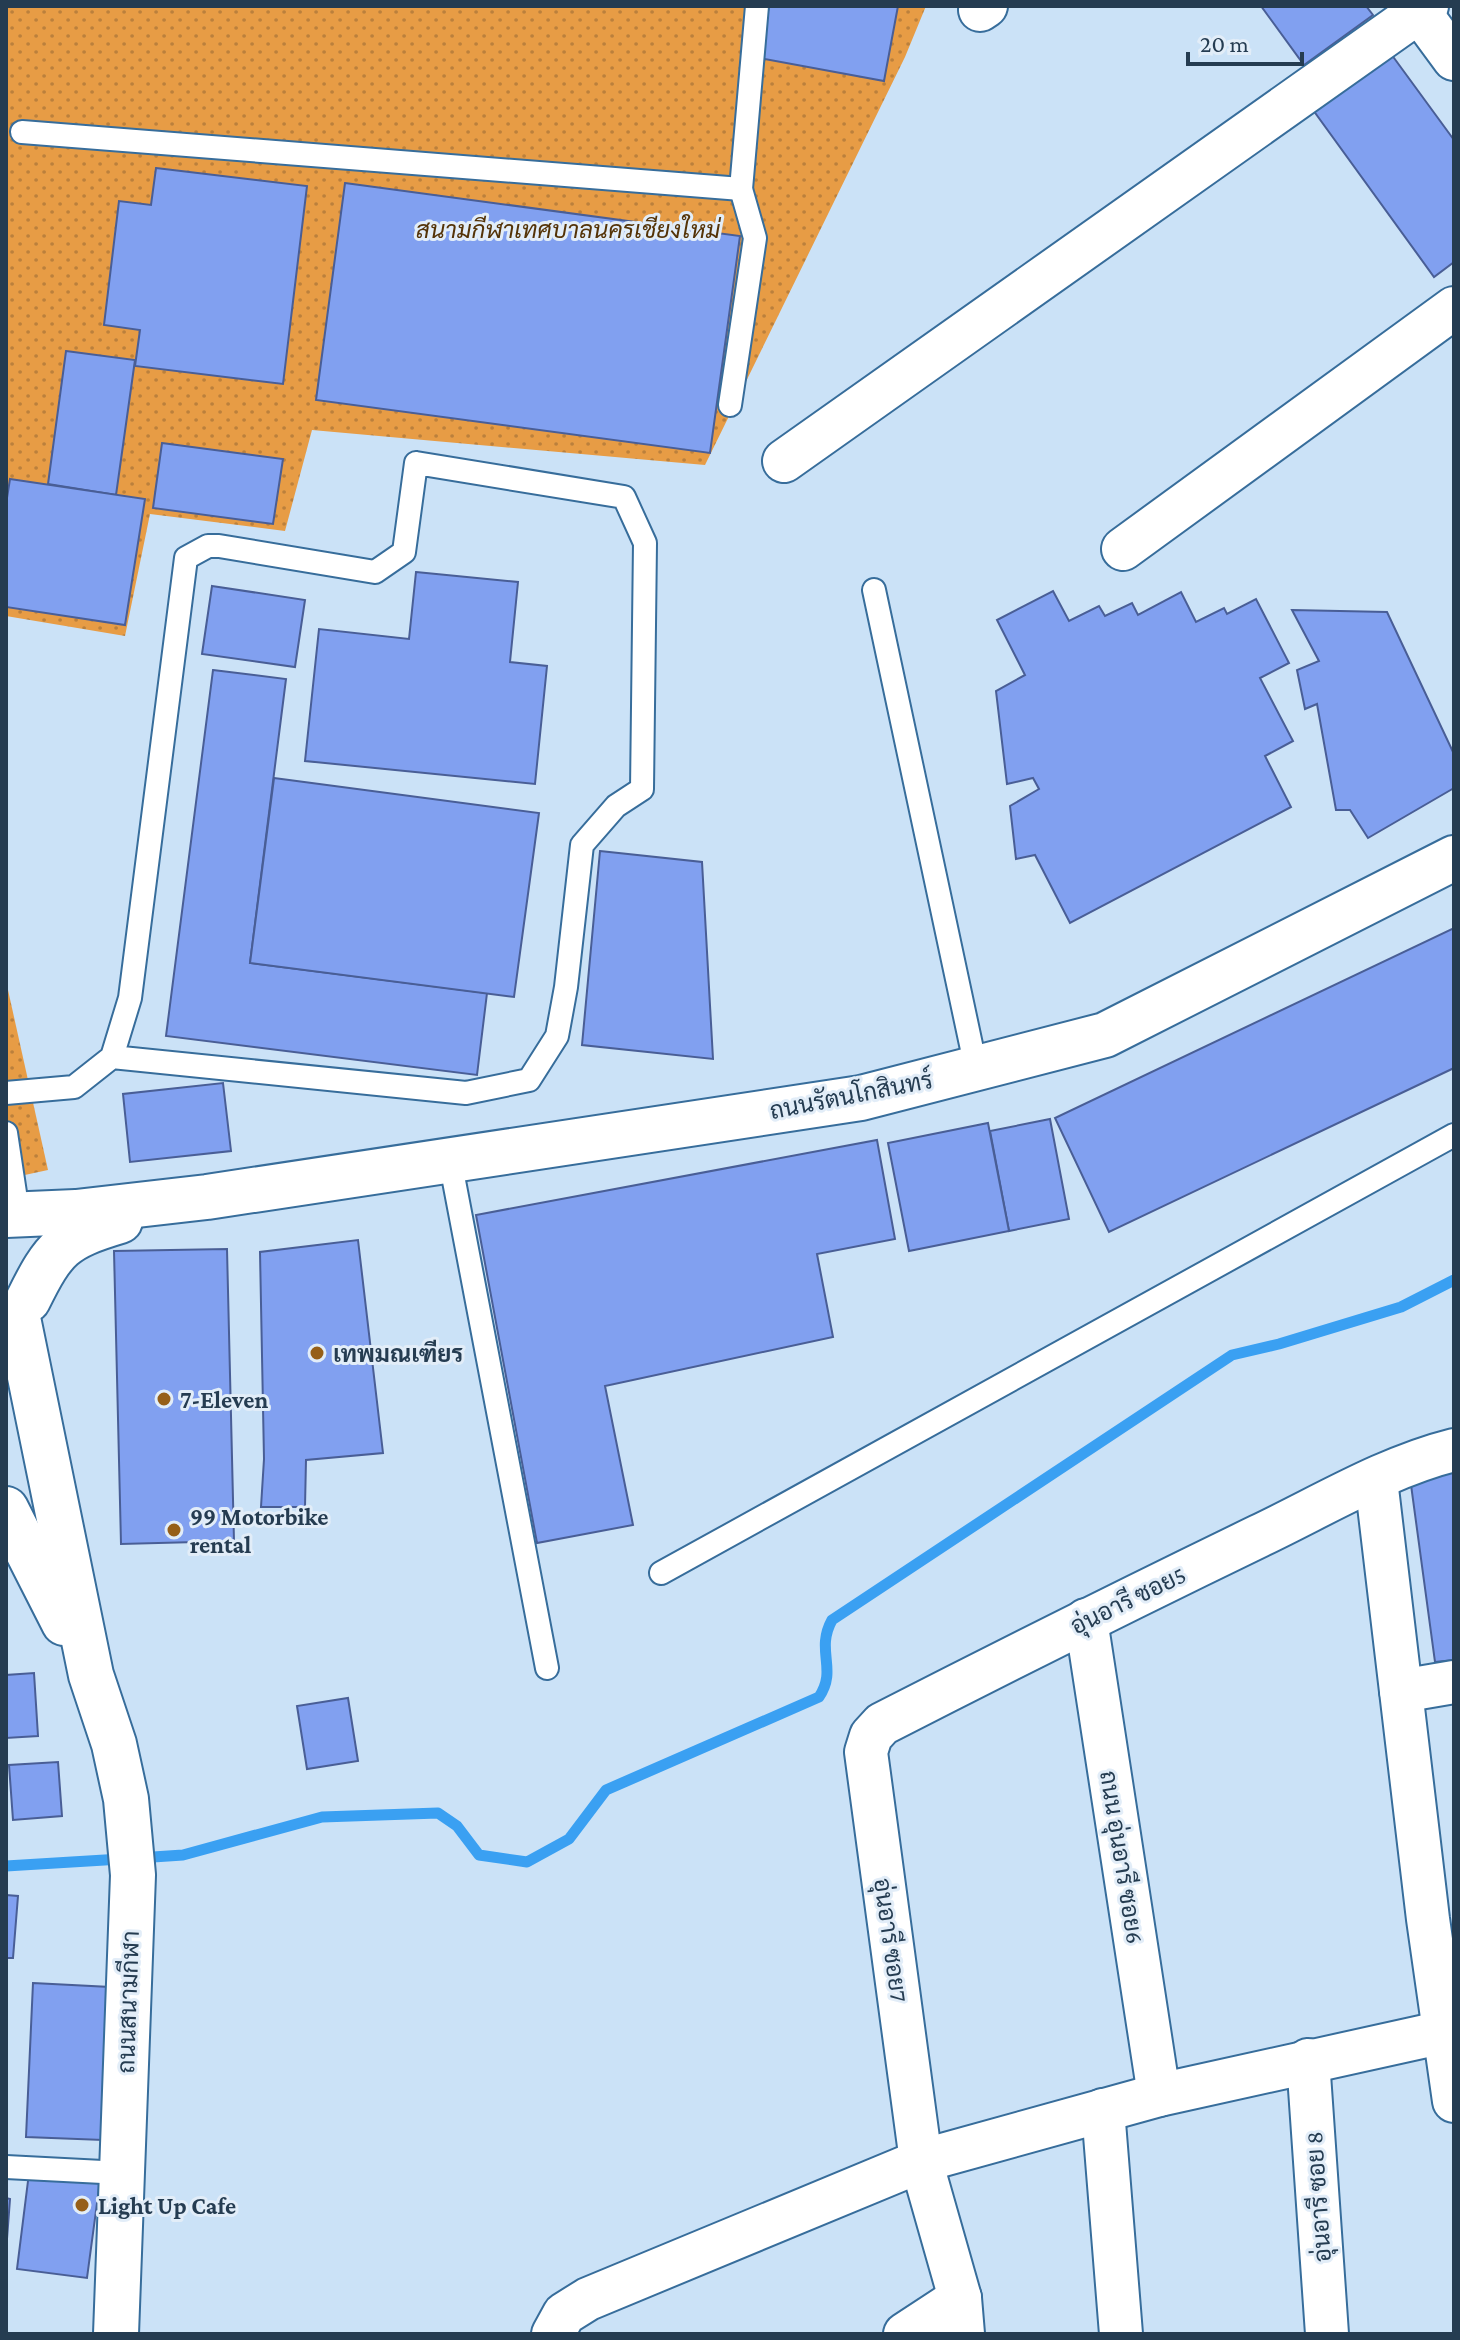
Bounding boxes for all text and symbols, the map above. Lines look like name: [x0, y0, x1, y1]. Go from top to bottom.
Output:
scale bar: [1188, 16, 1302, 66]
text: 20 m: [1200, 30, 1249, 57]
park label: สนามกีฬาเทศบาลนครเชียงใหม่: [416, 214, 721, 243]
street label: ถนนรัตนโกสินทร์: [767, 1064, 935, 1124]
place label: เทพมณเฑียร: [333, 1339, 463, 1367]
marker: เทพมณเฑียร: [308, 1344, 326, 1362]
place label: 7-Eleven: [180, 1386, 268, 1413]
marker: 7-Eleven: [155, 1390, 173, 1408]
place label: 99 Motorbike rental: [190, 1503, 328, 1558]
marker: 99 Motorbike rental: [165, 1521, 183, 1539]
street label: อุ่นอารี ซอย5: [1065, 1560, 1191, 1642]
street label: ถนน อุ่นอารี ซอย6: [1092, 1768, 1150, 1946]
street label: อุ่นอารี ซอย7: [866, 1876, 914, 2004]
street label: ถนนสนามกีฬา: [111, 1930, 144, 2074]
street label: อุ่นอารี ซอย 8: [1299, 2130, 1339, 2263]
place label: Light Up Cafe: [98, 2192, 236, 2219]
marker: Light Up Cafe: [73, 2196, 91, 2214]

